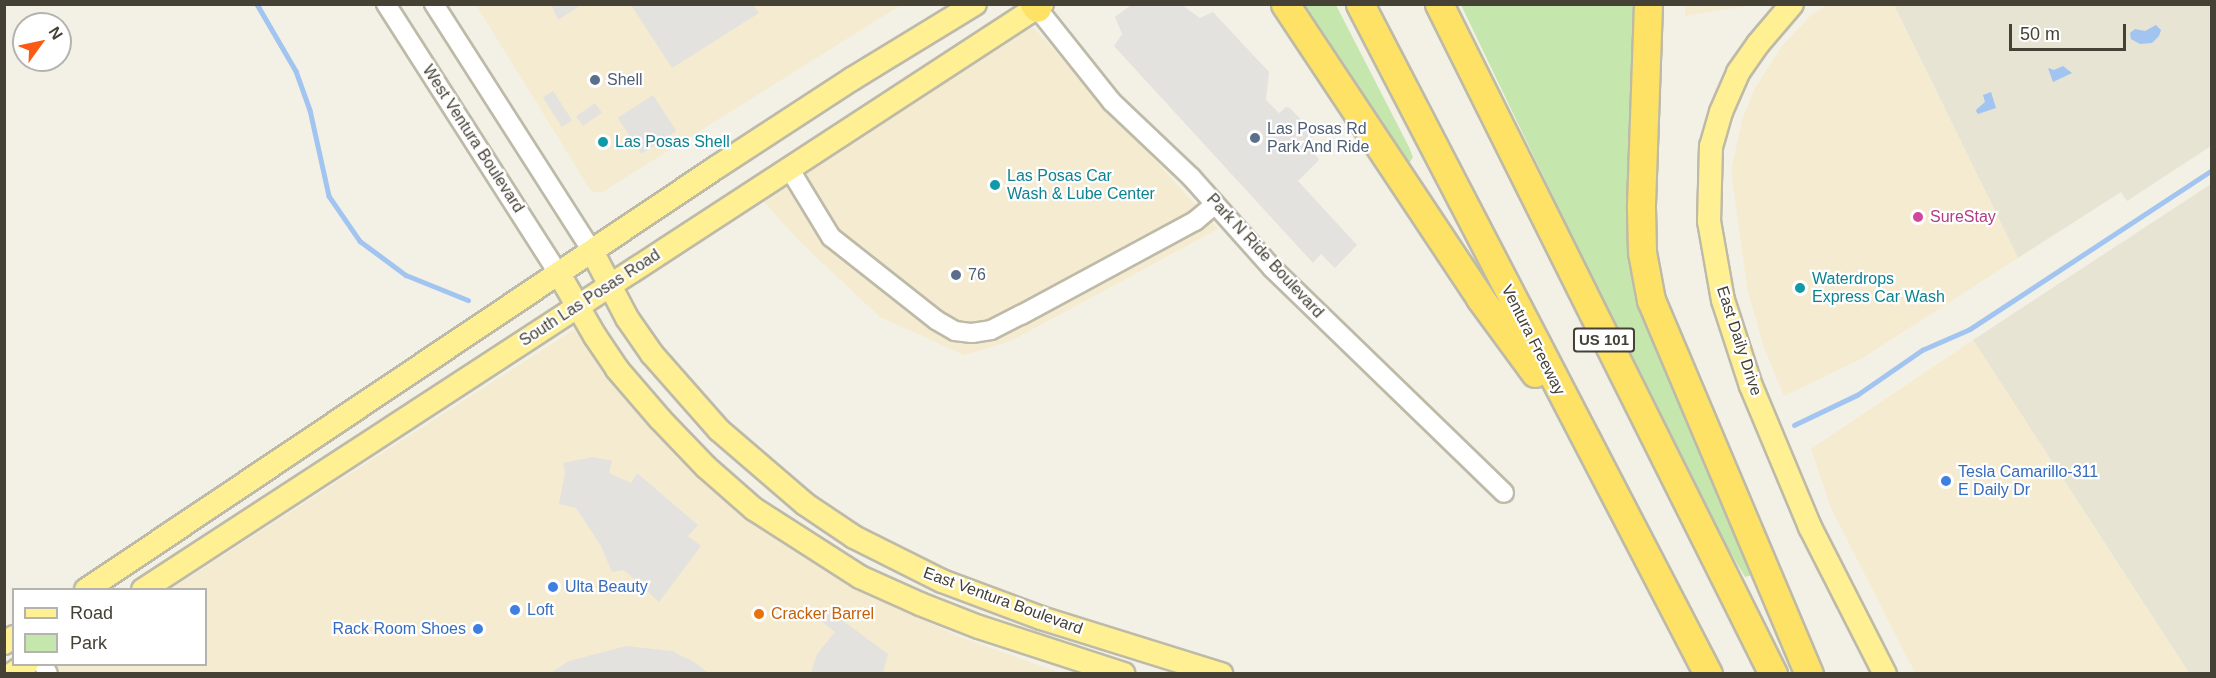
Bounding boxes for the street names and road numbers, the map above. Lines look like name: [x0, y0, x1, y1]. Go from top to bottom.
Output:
street label: West Ventura Boulevard: [418, 62, 528, 216]
street label: Park N Ride Boulevard: [1202, 190, 1328, 322]
street label: South Las Posas Road: [516, 245, 664, 351]
street label: Ventura Freeway: [1497, 282, 1569, 398]
street label: East Daily Drive: [1712, 284, 1766, 398]
road number: US 101: [1572, 328, 1636, 352]
street label: East Ventura Boulevard: [921, 563, 1085, 639]

